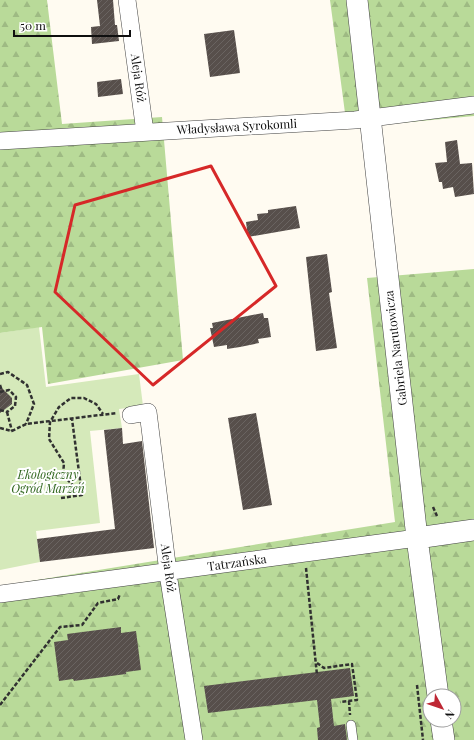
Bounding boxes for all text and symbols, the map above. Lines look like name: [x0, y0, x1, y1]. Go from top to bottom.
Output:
scale bar: [14, 12, 130, 38]
text: 50 m: [20, 17, 46, 33]
street label: Aleja Róż: [128, 51, 150, 104]
street label: Władysława Syrokomli: [175, 115, 298, 137]
street label: Gabriela Narutowicza: [380, 290, 410, 407]
park label: Ekologiczny Ogród Marzeń: [11, 466, 85, 496]
street label: Aleja Róż: [158, 541, 180, 594]
street label: Tatrzańska: [206, 550, 267, 574]
north arrow: [422, 688, 462, 728]
text: N: [442, 707, 458, 723]

